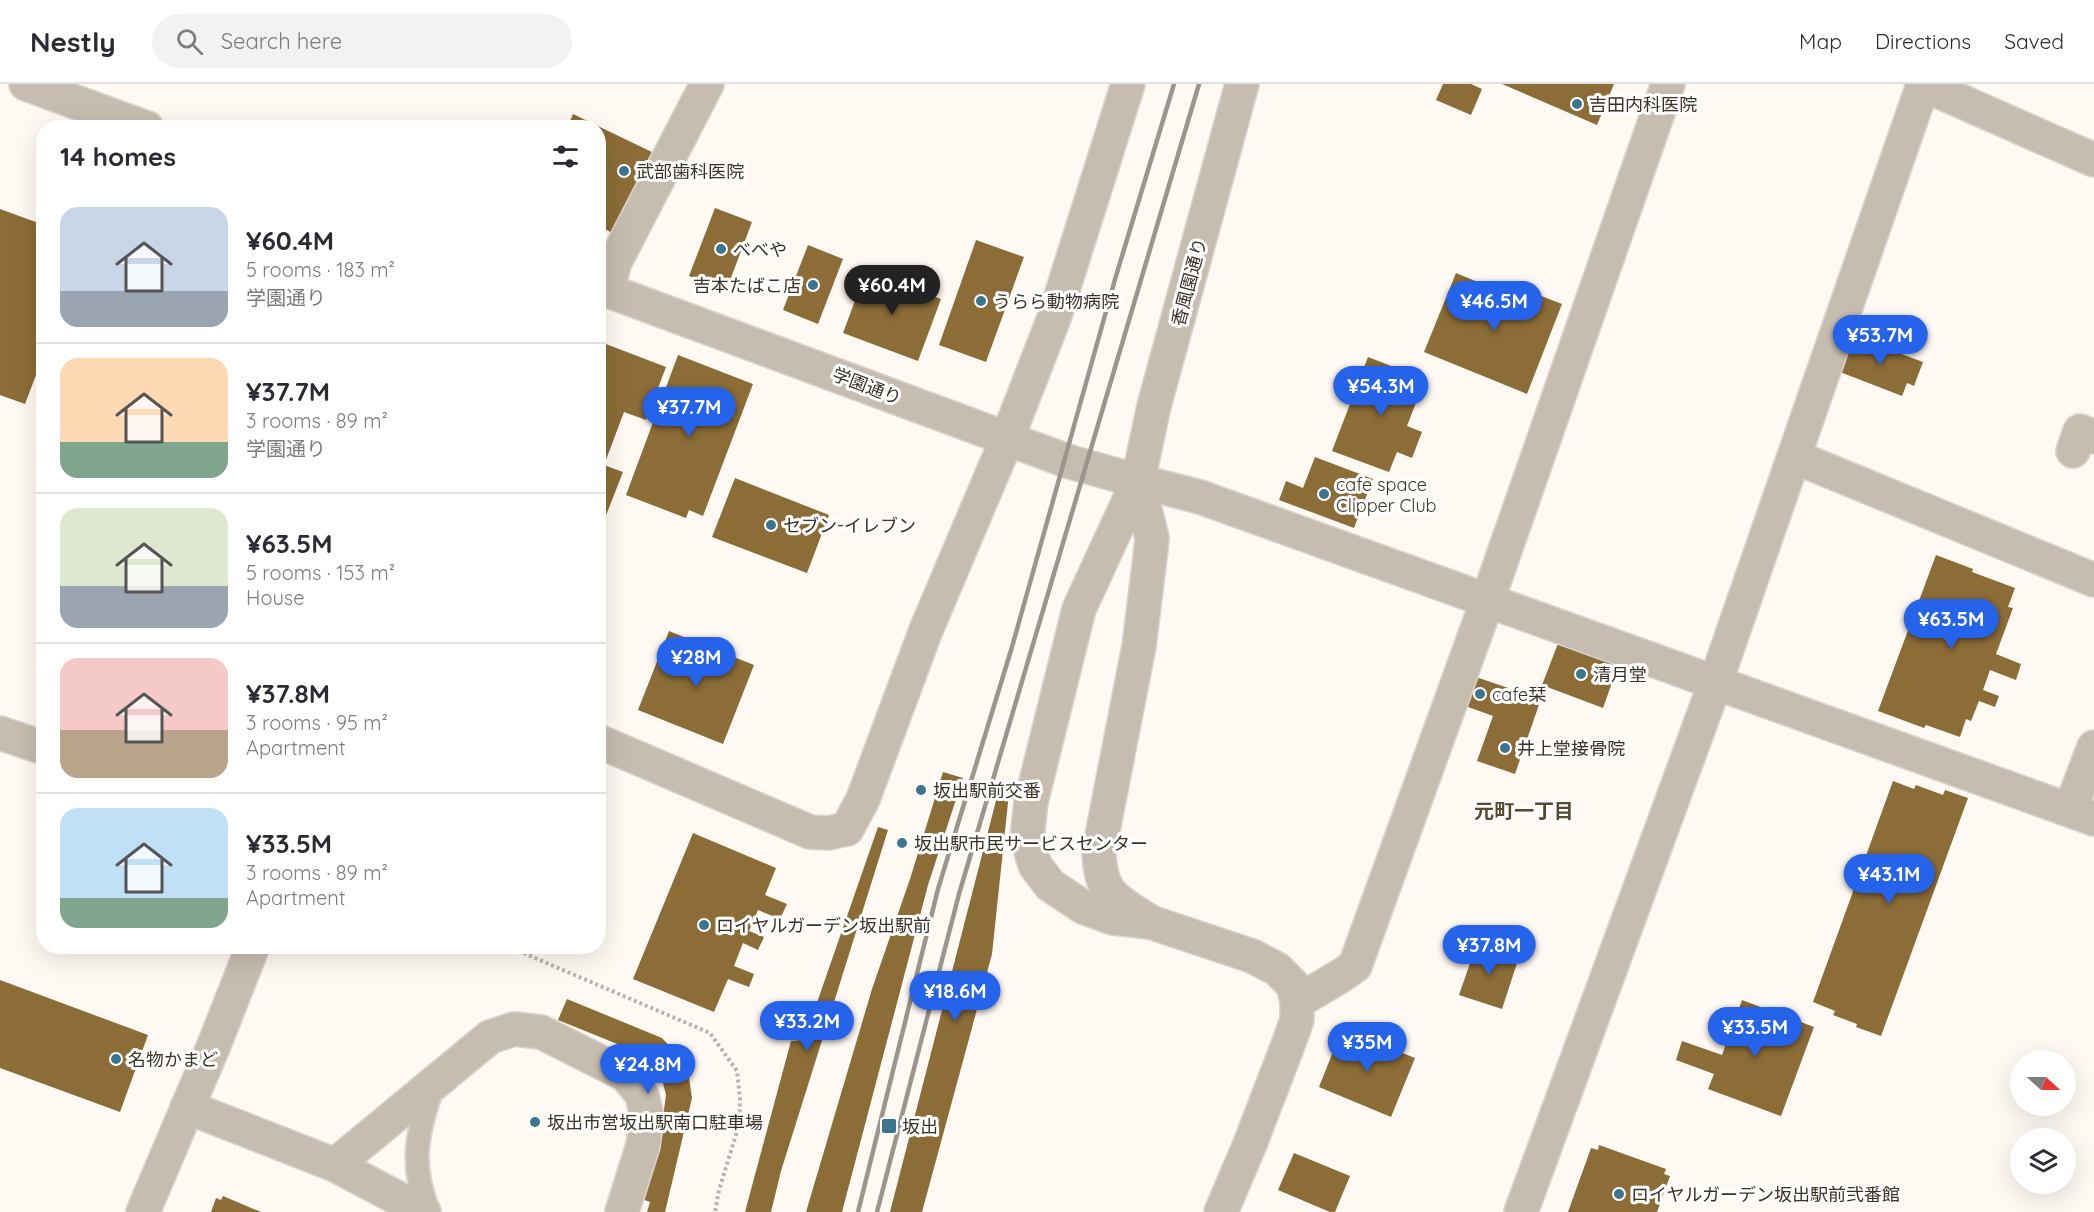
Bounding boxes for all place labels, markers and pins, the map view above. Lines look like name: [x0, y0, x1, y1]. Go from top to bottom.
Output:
place label: 吉田内科医院: [1589, 93, 1697, 116]
marker: 吉田内科医院: [1570, 97, 1584, 111]
place label: 武部歯科医院: [636, 160, 744, 183]
marker: 武部歯科医院: [617, 164, 631, 178]
place label: べべや: [733, 238, 787, 261]
marker: べべや: [714, 242, 728, 256]
pin: ¥60.4M: [843, 265, 941, 316]
place label: 吉本たばこ店: [693, 274, 801, 297]
marker: 吉本たばこ店: [806, 278, 820, 292]
pin: ¥46.5M: [1445, 281, 1543, 332]
place label: うらら動物病院: [993, 290, 1119, 313]
marker: うらら動物病院: [974, 294, 988, 308]
pin: ¥53.7M: [1831, 315, 1929, 366]
pin: ¥54.3M: [1332, 366, 1430, 417]
pin: ¥37.7M: [640, 387, 738, 438]
place label: cafe space Clipper Club: [1336, 473, 1437, 517]
marker: cafe space Clipper Club: [1317, 487, 1331, 501]
place label: セブン-イレブン: [783, 514, 916, 537]
marker: セブン-イレブン: [764, 518, 778, 532]
pin: ¥63.5M: [1902, 599, 2000, 650]
pin: ¥28M: [660, 637, 732, 688]
place label: 清月堂: [1593, 663, 1647, 686]
marker: 清月堂: [1574, 667, 1588, 681]
place label: cafe栞: [1492, 683, 1546, 706]
marker: cafe栞: [1473, 687, 1487, 701]
place label: 井上堂接骨院: [1517, 737, 1625, 760]
marker: 井上堂接骨院: [1498, 741, 1512, 755]
place label: 坂出駅前交番: [933, 779, 1041, 802]
marker: 坂出駅前交番: [914, 783, 928, 797]
place label: 坂出駅市民サービスセンター: [914, 832, 1148, 855]
marker: 坂出駅市民サービスセンター: [895, 836, 909, 850]
pin: ¥43.1M: [1840, 854, 1938, 905]
place label: ロイヤルガーデン坂出駅前: [716, 914, 931, 937]
marker: ロイヤルガーデン坂出駅前: [697, 918, 711, 932]
pin: ¥37.8M: [1440, 925, 1538, 976]
pin: ¥18.6M: [906, 971, 1004, 1022]
pin: ¥33.2M: [758, 1001, 856, 1052]
pin: ¥33.5M: [1706, 1007, 1804, 1058]
pin: ¥35M: [1331, 1022, 1403, 1073]
pin: ¥24.8M: [599, 1044, 697, 1095]
place label: 名物かまど: [128, 1048, 218, 1071]
marker: 名物かまど: [109, 1052, 123, 1066]
place label: 坂出市営坂出駅南口駐車場: [547, 1111, 763, 1134]
marker: 坂出市営坂出駅南口駐車場: [528, 1115, 542, 1129]
place label: 坂出: [902, 1115, 938, 1138]
marker: 坂出: [880, 1117, 898, 1135]
place label: ロイヤルガーデン坂出駅前弐番館: [1631, 1183, 1900, 1206]
marker: ロイヤルガーデン坂出駅前弐番館: [1612, 1187, 1626, 1201]

